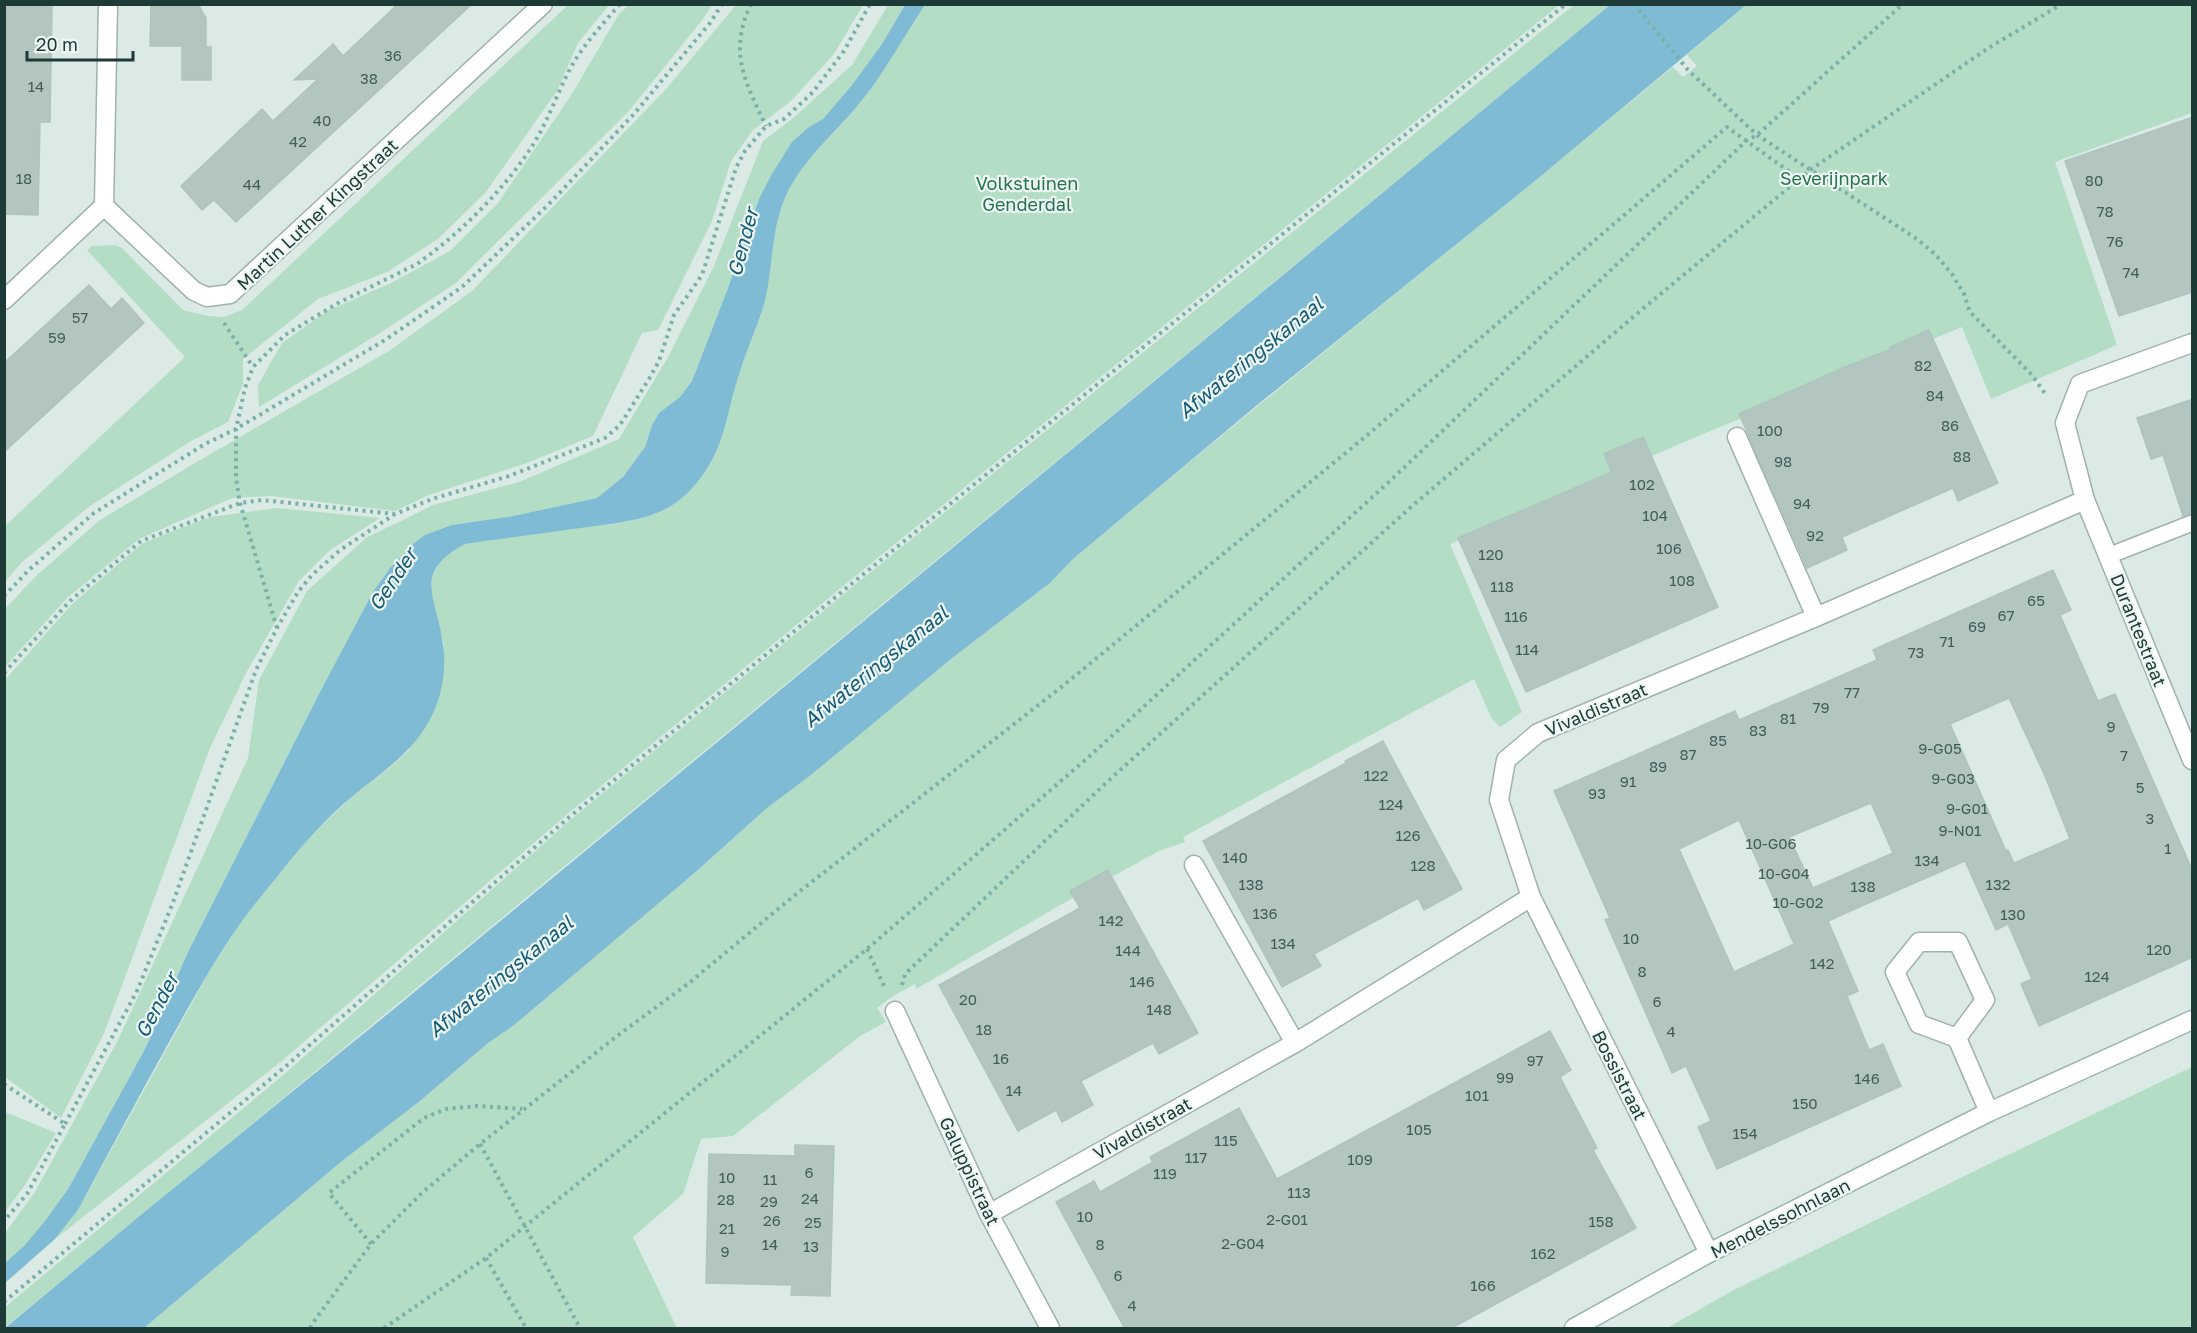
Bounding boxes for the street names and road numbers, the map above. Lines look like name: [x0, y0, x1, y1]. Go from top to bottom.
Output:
street label: Martin Luther Kingstraat: [232, 134, 402, 294]
street label: Durantestraat: [2106, 570, 2172, 690]
street label: Vivaldistraat: [1542, 678, 1650, 740]
street label: Bossistraat: [1588, 1026, 1652, 1124]
street label: Vivaldistraat: [1089, 1092, 1195, 1164]
street label: Galuppistraat: [935, 1113, 1005, 1229]
street label: Mendelssohnlaan: [1707, 1173, 1853, 1263]

